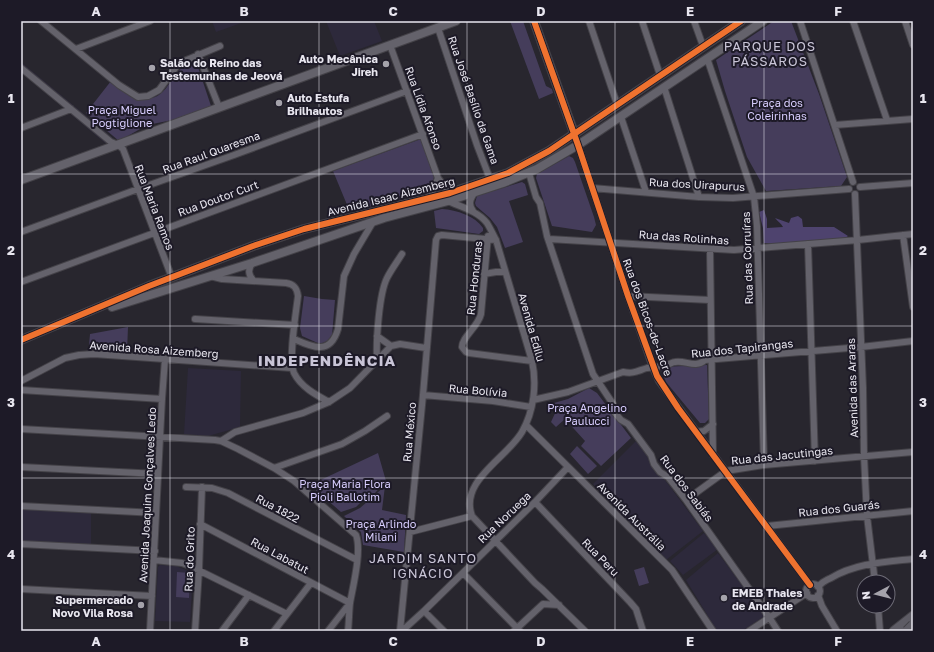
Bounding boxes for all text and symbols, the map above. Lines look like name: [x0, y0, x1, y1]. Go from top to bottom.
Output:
text: A: [91, 3, 101, 19]
text: B: [239, 3, 249, 19]
text: C: [388, 3, 398, 19]
text: D: [536, 3, 546, 19]
text: E: [686, 3, 694, 19]
text: F: [834, 3, 842, 19]
street label: Rua José Basílio da Gama: [446, 34, 502, 166]
district label: PARQUE DOS PÁSSAROS: [724, 38, 816, 69]
place label: Auto Mecânica Jireh: [299, 52, 378, 78]
place label: Salão do Reino das Testemunhas de Jeová: [160, 56, 282, 82]
marker: Auto Mecânica Jireh: [381, 59, 391, 69]
marker: Salão do Reino das Testemunhas de Jeová: [147, 63, 157, 73]
street label: Rua Lídia Afonso: [403, 65, 445, 152]
text: 1: [8, 90, 15, 106]
text: 1: [920, 90, 927, 106]
place label: Auto Estufa Brilhautos: [287, 91, 349, 117]
park label: Praça dos Coleirinhas: [747, 96, 807, 122]
marker: Auto Estufa Brilhautos: [274, 98, 284, 108]
park label: Praça Miguel Pogtiglione: [88, 103, 157, 129]
street label: Rua Raul Quaresma: [161, 128, 261, 176]
street label: Rua Maria Ramos: [133, 162, 177, 252]
street label: Avenida Isaac Aizemberg: [326, 174, 456, 218]
street label: Rua dos Uirapurus: [649, 175, 746, 193]
street label: Rua Doutor Curt: [176, 177, 260, 219]
street label: Rua das Corruíras: [739, 211, 755, 305]
street label: Rua das Rolinhas: [638, 227, 730, 247]
street label: Rua Honduras: [464, 240, 484, 316]
text: 2: [7, 242, 15, 258]
text: 2: [919, 242, 927, 258]
street label: Rua dos Bicos-de-Lacre: [621, 256, 675, 378]
street label: Avenida Edilu: [516, 291, 548, 363]
street label: Rua dos Tapirangas: [690, 336, 794, 360]
street label: Avenida Rosa Aizemberg: [89, 338, 219, 360]
street label: Avenida das Araras: [844, 338, 860, 438]
district label: INDEPENDÊNCIA: [258, 351, 396, 369]
street label: Rua Bolívia: [448, 381, 508, 399]
text: 3: [7, 394, 15, 410]
text: 3: [919, 394, 927, 410]
street label: Rua México: [400, 401, 418, 462]
park label: Praça Angelino Paulucci: [547, 401, 627, 427]
street label: Avenida Joaquim Gonçalves Ledo: [136, 407, 158, 583]
street label: Rua das Jacutingas: [730, 443, 834, 467]
street label: Rua dos Sabiás: [658, 452, 716, 524]
park label: Praça Maria Flora Pioli Ballotim: [299, 477, 391, 503]
street label: Avenida Austrália: [595, 479, 669, 553]
street label: Rua Noruega: [475, 489, 533, 545]
street label: Rua 1822: [254, 491, 302, 525]
street label: Rua dos Guarás: [798, 497, 880, 519]
park label: Praça Arlindo Milani: [346, 517, 417, 543]
street label: Rua do Grito: [181, 526, 197, 592]
street label: Rua Labatut: [249, 534, 311, 576]
street label: Rua Peru: [580, 535, 622, 579]
text: 4: [7, 546, 15, 562]
text: 4: [919, 546, 927, 562]
district label: JARDIM SANTO IGNÁCIO: [369, 550, 477, 581]
north arrow: [856, 574, 896, 614]
place label: EMEB Thales de Andrade: [732, 586, 803, 612]
text: N: [859, 590, 873, 600]
place label: Supermercado Novo Vila Rosa: [52, 593, 133, 619]
marker: EMEB Thales de Andrade: [719, 593, 729, 603]
marker: Supermercado Novo Vila Rosa: [136, 600, 146, 610]
text: A: [91, 633, 101, 649]
text: B: [239, 633, 249, 649]
text: C: [388, 633, 398, 649]
text: D: [536, 633, 546, 649]
text: E: [686, 633, 694, 649]
text: F: [834, 633, 842, 649]

